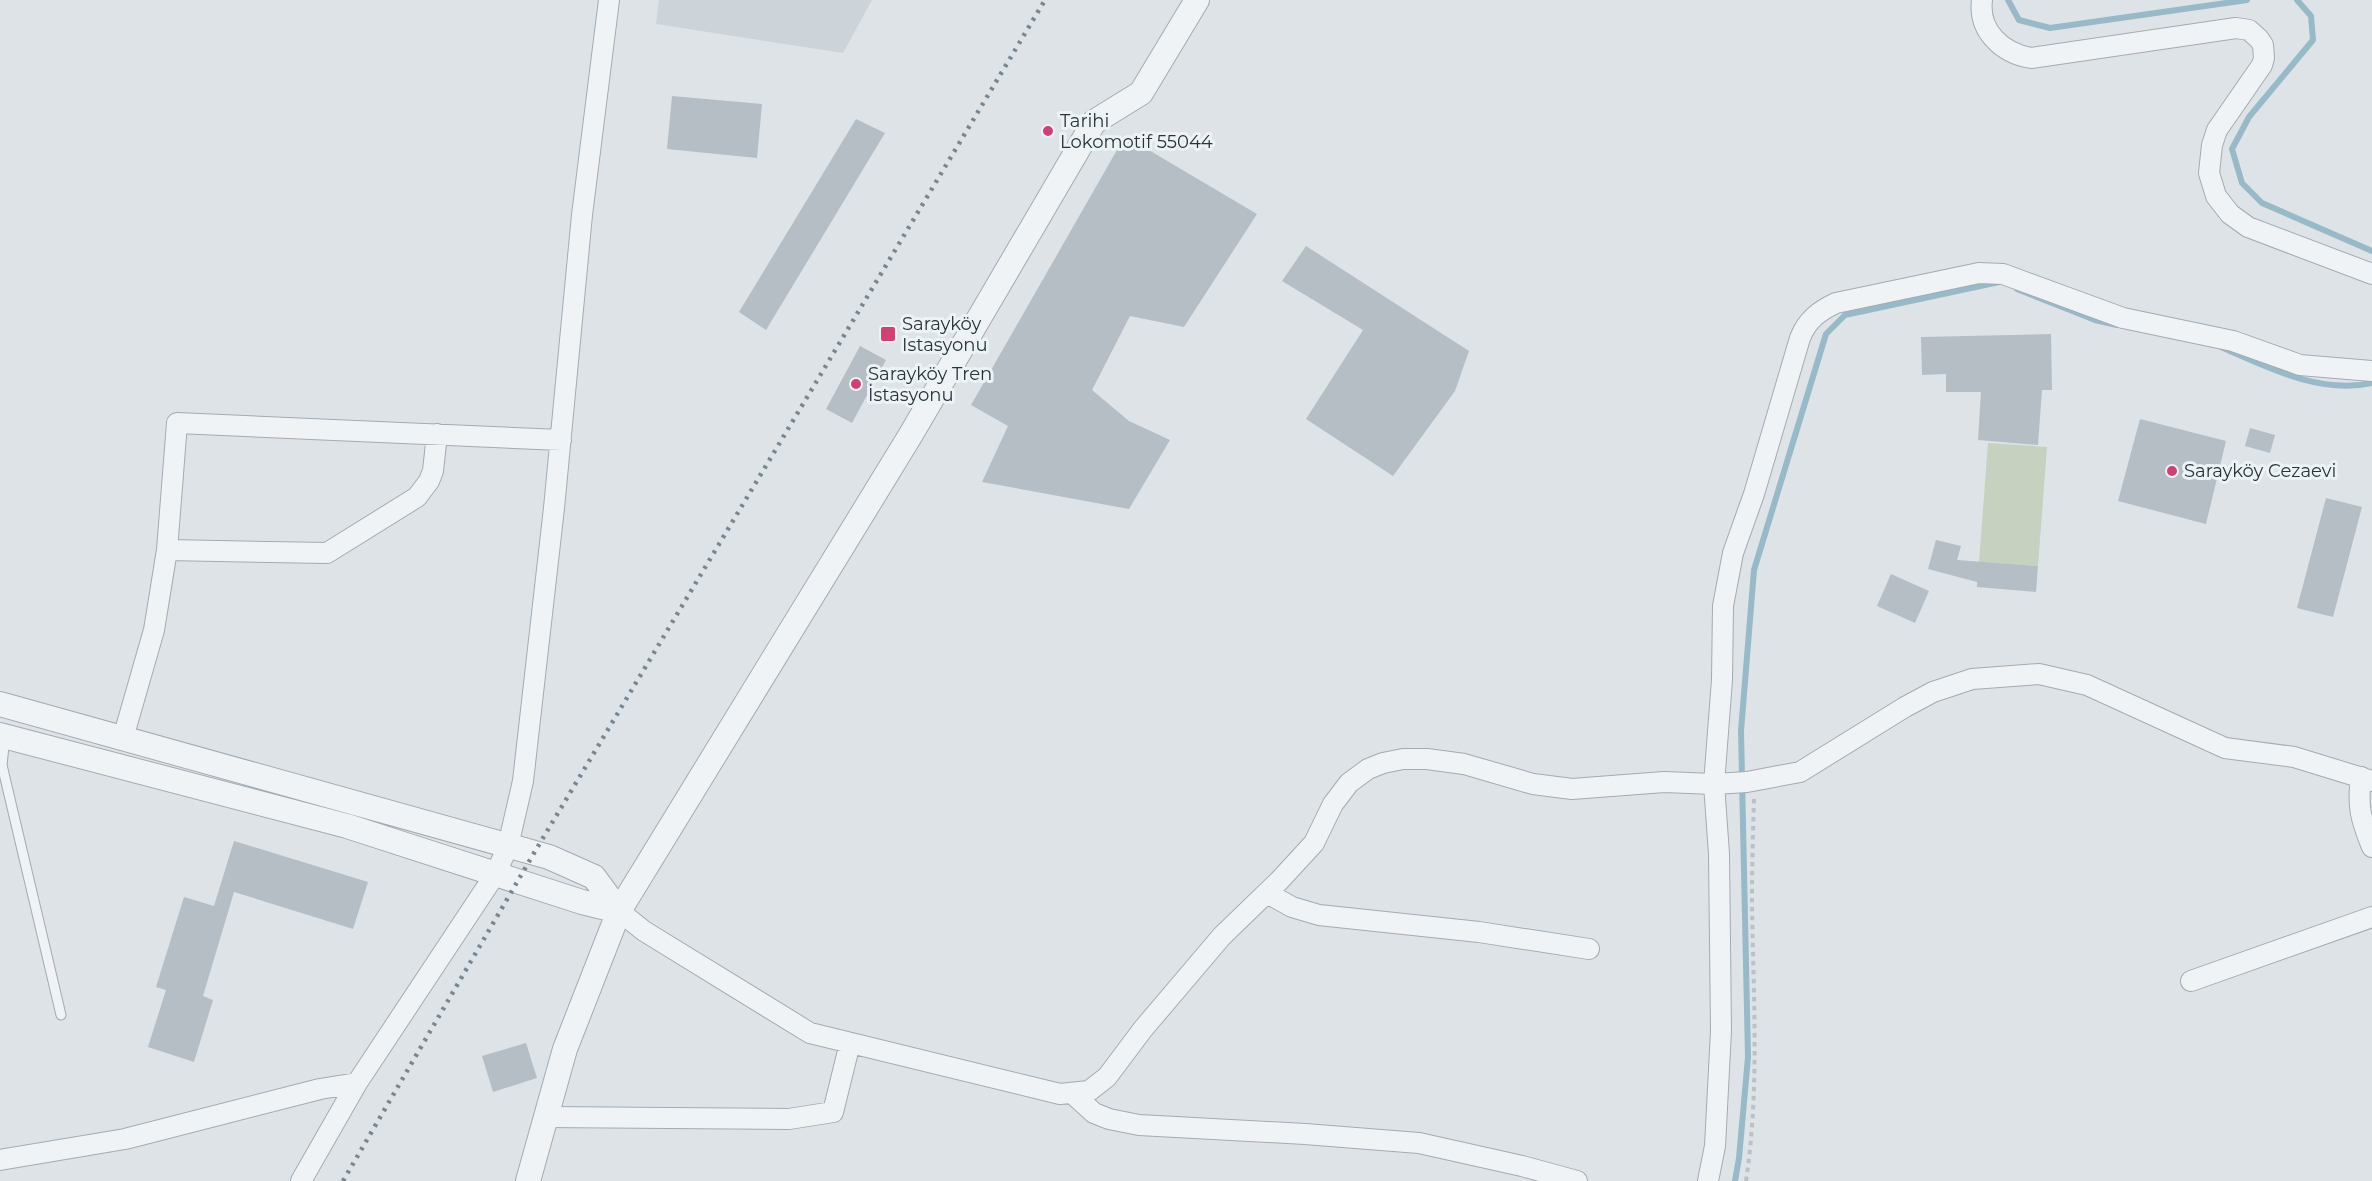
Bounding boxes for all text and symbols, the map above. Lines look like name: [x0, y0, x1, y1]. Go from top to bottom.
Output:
place label: Tarihi Lokomotif 55044: [1060, 110, 1213, 153]
marker: Tarihi Lokomotif 55044: [1041, 124, 1055, 138]
place label: Sarayköy Istasyonu: [902, 313, 988, 356]
marker: Sarayköy Istasyonu: [879, 325, 897, 343]
place label: Sarayköy Tren İstasyonu: [868, 363, 992, 406]
marker: Sarayköy Tren İstasyonu: [849, 377, 863, 391]
place label: Sarayköy Cezaevi: [2184, 460, 2336, 482]
marker: Sarayköy Cezaevi: [2165, 464, 2179, 478]

